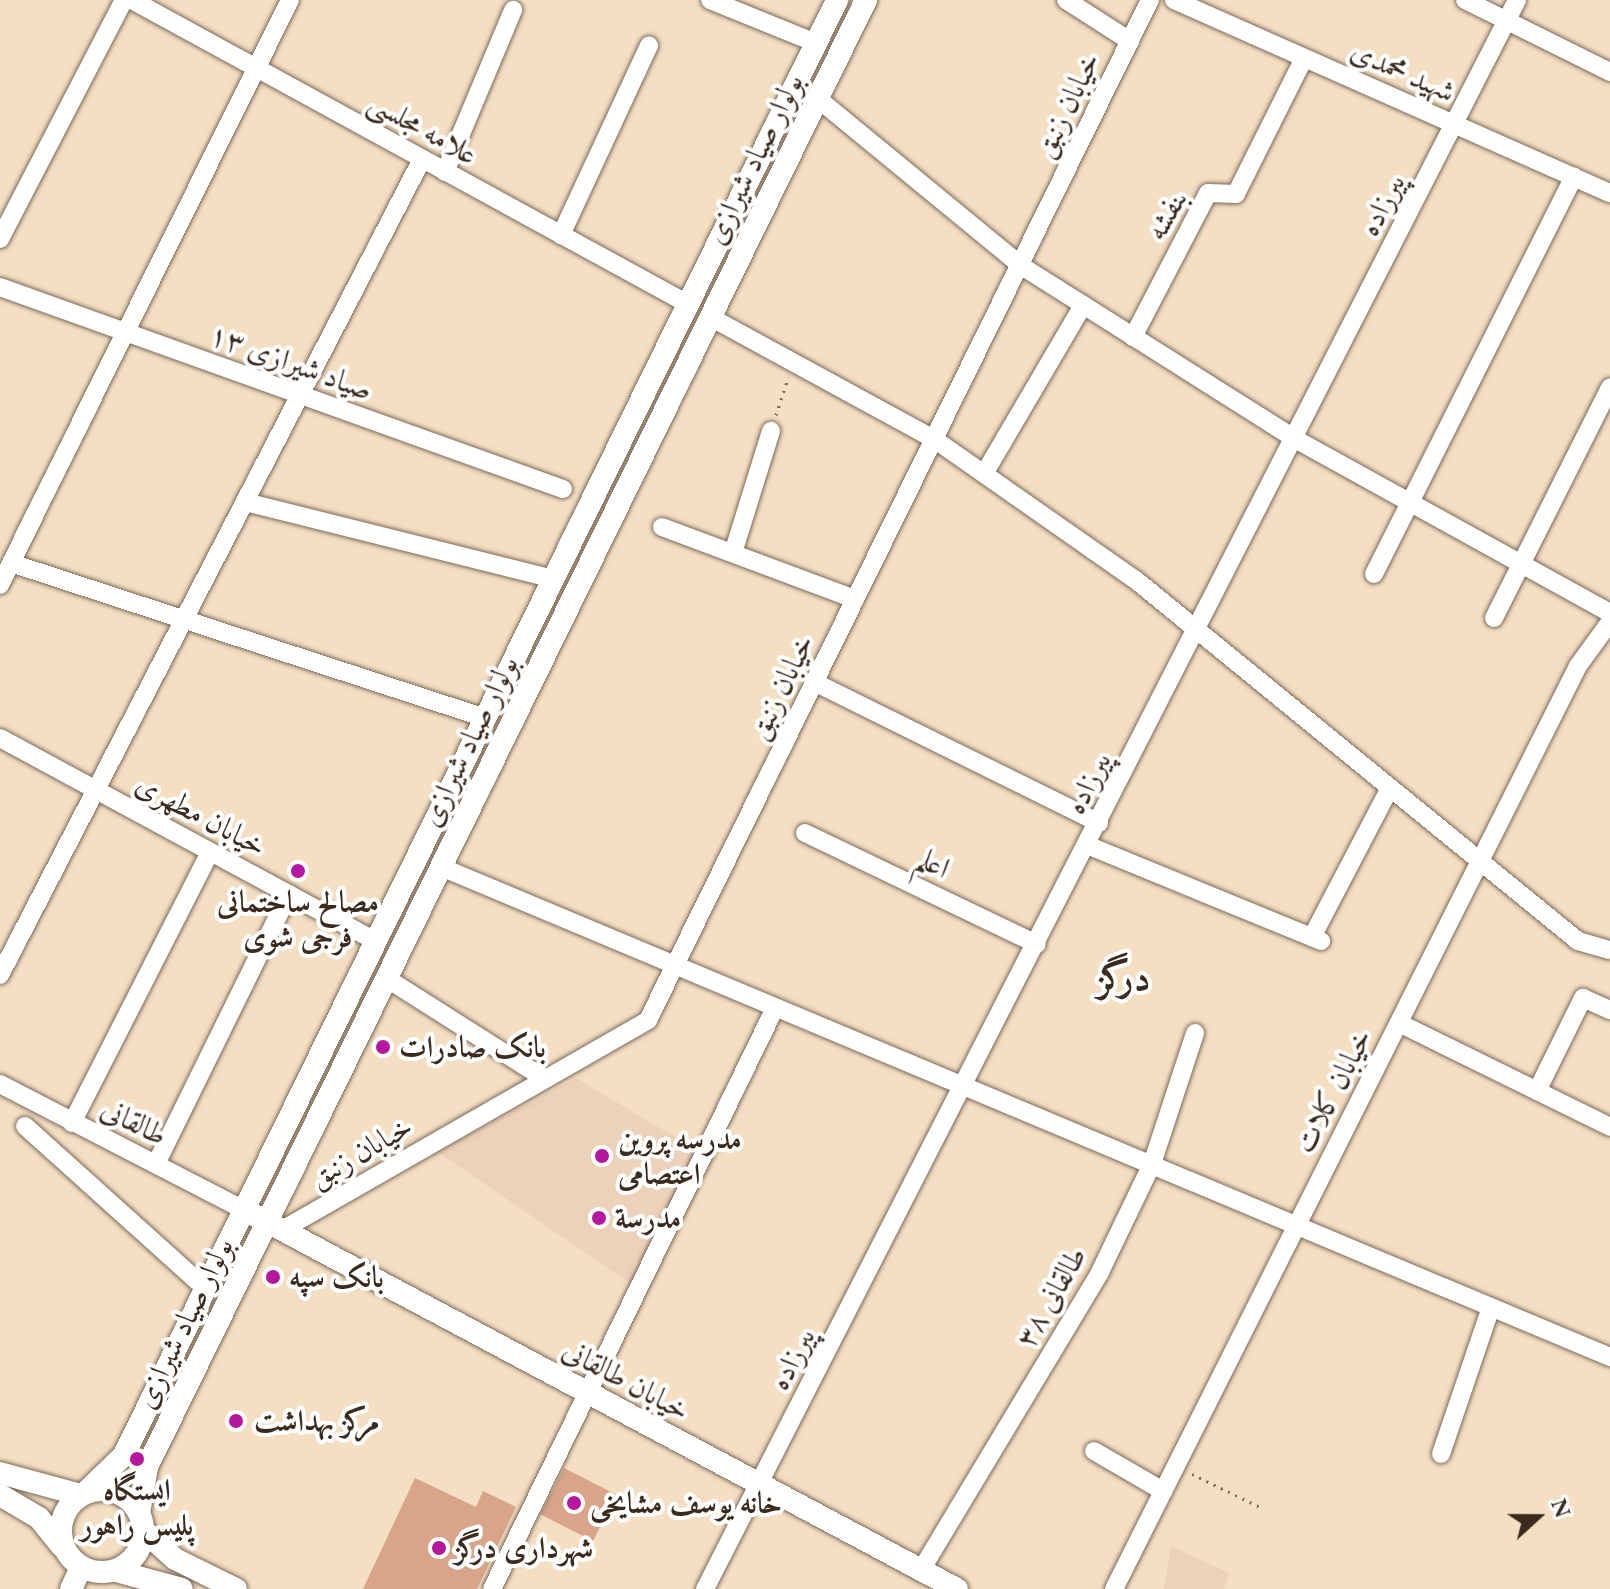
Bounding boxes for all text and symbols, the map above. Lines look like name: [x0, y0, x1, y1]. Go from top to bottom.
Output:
street label: شهید محمدی: [1345, 32, 1461, 110]
street label: خیابان زنبق: [1026, 46, 1108, 164]
street label: بولوار صیاد شیرازی: [697, 68, 811, 250]
street label: علامه مجلسی: [362, 83, 484, 173]
street label: پیرزاده: [1351, 168, 1413, 242]
street label: بنفشه: [1138, 183, 1194, 247]
street label: صیاد شیرازی ۱۳: [205, 316, 377, 408]
street label: خیابان زنبق: [740, 628, 822, 746]
street label: بولوار صیاد شیرازی: [412, 650, 526, 832]
street label: پیرزاده: [1057, 746, 1119, 820]
street label: خیابان مطهری: [130, 766, 272, 864]
street label: اعلم: [910, 840, 956, 886]
marker: مصالح ساختمانی فرجی شوی: [289, 862, 307, 880]
place label: مصالح ساختمانی فرجی شوی: [217, 884, 379, 954]
district label: درگز: [1097, 954, 1151, 1000]
street label: خیابان کلات: [1286, 1023, 1380, 1159]
place label: بانک صادرات: [399, 1029, 546, 1065]
marker: بانک صادرات: [374, 1038, 392, 1056]
street label: طالقانی: [95, 1091, 173, 1153]
street label: خیابان زنبق: [303, 1108, 419, 1196]
place label: مدرسه پروین اعتصامی: [618, 1121, 742, 1192]
marker: مدرسه پروین اعتصامی: [593, 1147, 611, 1165]
place label: مدرسة: [615, 1200, 681, 1236]
marker: مدرسة: [590, 1209, 608, 1227]
street label: بولوار صیاد شیرازی: [127, 1232, 241, 1414]
street label: طالقانی ۳۸: [1008, 1240, 1094, 1354]
place label: بانک سپه: [289, 1259, 384, 1295]
marker: بانک سپه: [264, 1268, 282, 1286]
street label: پیرزاده: [761, 1322, 823, 1396]
street label: خیابان طالقانی: [556, 1331, 696, 1429]
place label: مرکز بهداشت: [254, 1403, 379, 1439]
marker: مرکز بهداشت: [225, 1410, 247, 1432]
marker: ایستگاه پلیس راهور: [128, 1450, 146, 1468]
place label: ایستگاه پلیس راهور: [81, 1472, 193, 1542]
north arrow: [1498, 1477, 1578, 1557]
place label: خانه یوسف مشایخی: [590, 1485, 782, 1521]
marker: خانه یوسف مشایخی: [565, 1494, 583, 1512]
text: N: [1544, 1495, 1578, 1522]
place label: شهرداری درگز: [455, 1530, 593, 1566]
marker: شهرداری درگز: [430, 1539, 448, 1557]

